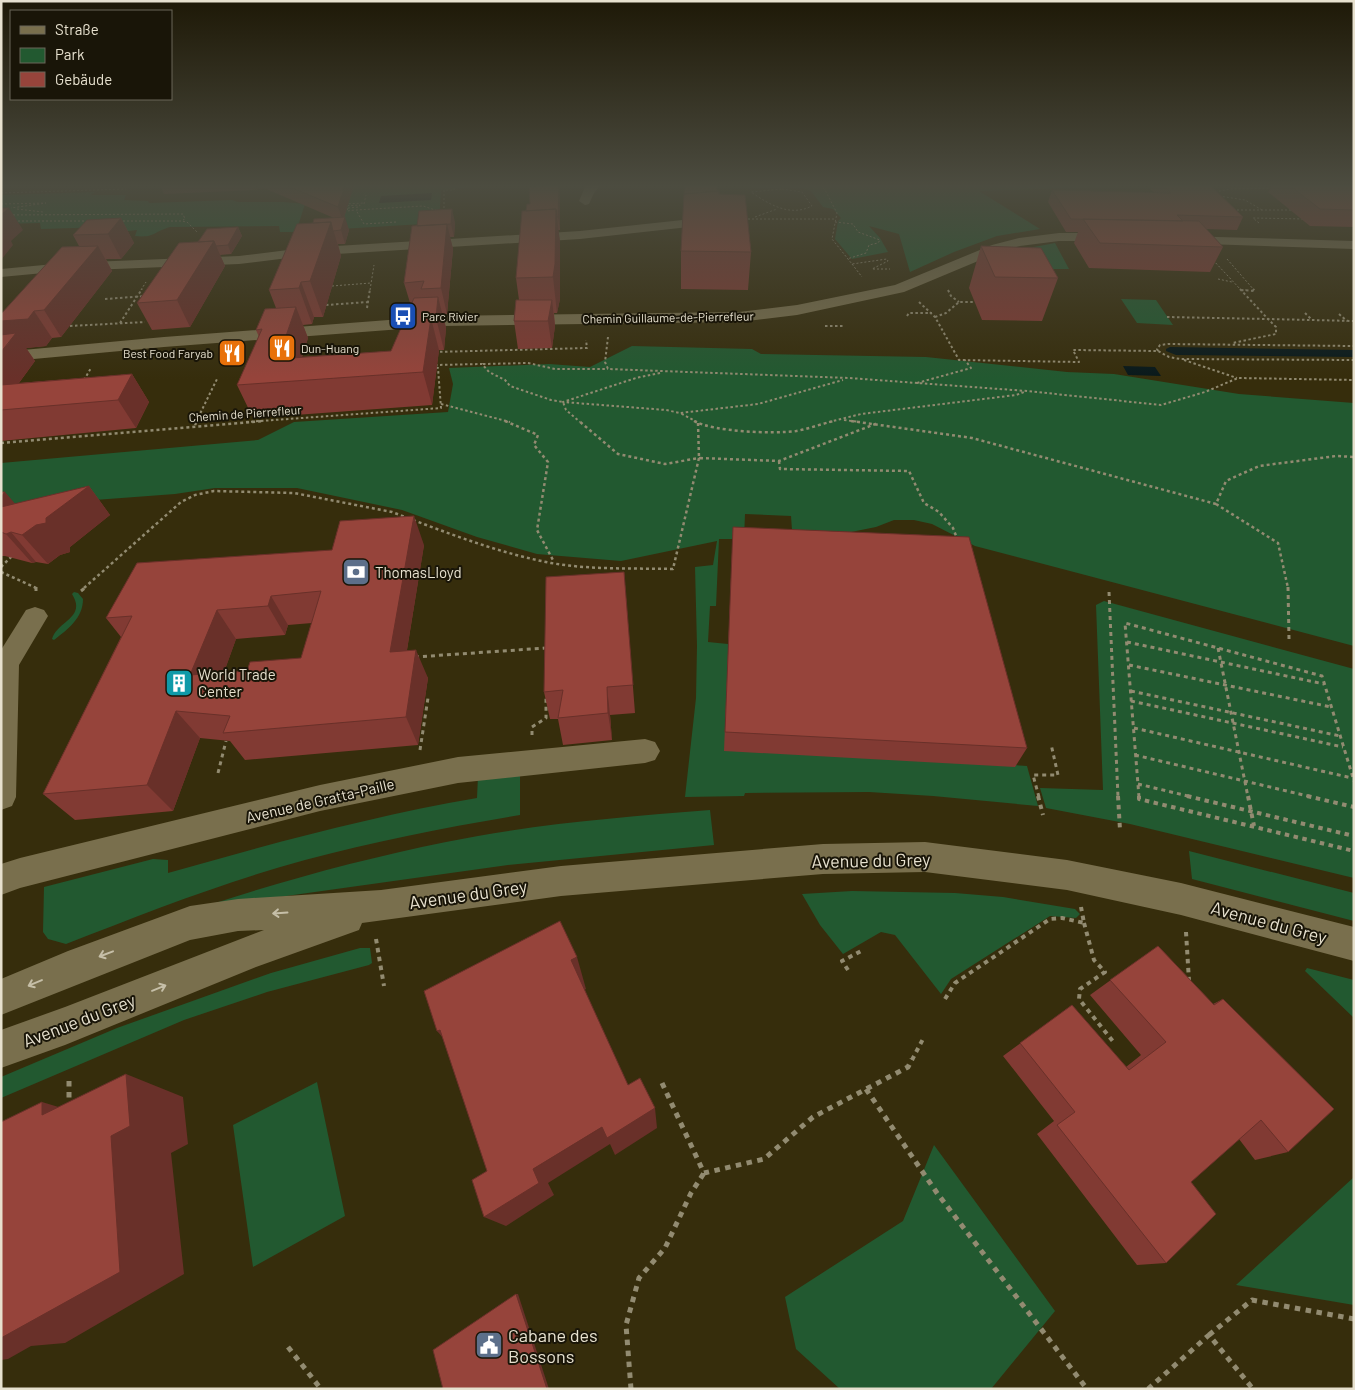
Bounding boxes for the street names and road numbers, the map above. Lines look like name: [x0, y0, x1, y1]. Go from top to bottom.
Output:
street label: Chemin Guillaume-de-Pierrefleur: [582, 308, 754, 325]
street label: Chemin de Pierrefleur: [188, 402, 303, 424]
street label: Avenue de Gratta-Paille: [244, 774, 396, 826]
street label: Avenue du Grey: [811, 848, 931, 872]
street label: Avenue du Grey: [408, 875, 528, 913]
street label: Avenue du Grey: [1209, 896, 1329, 948]
street label: Avenue du Grey: [19, 988, 139, 1052]

